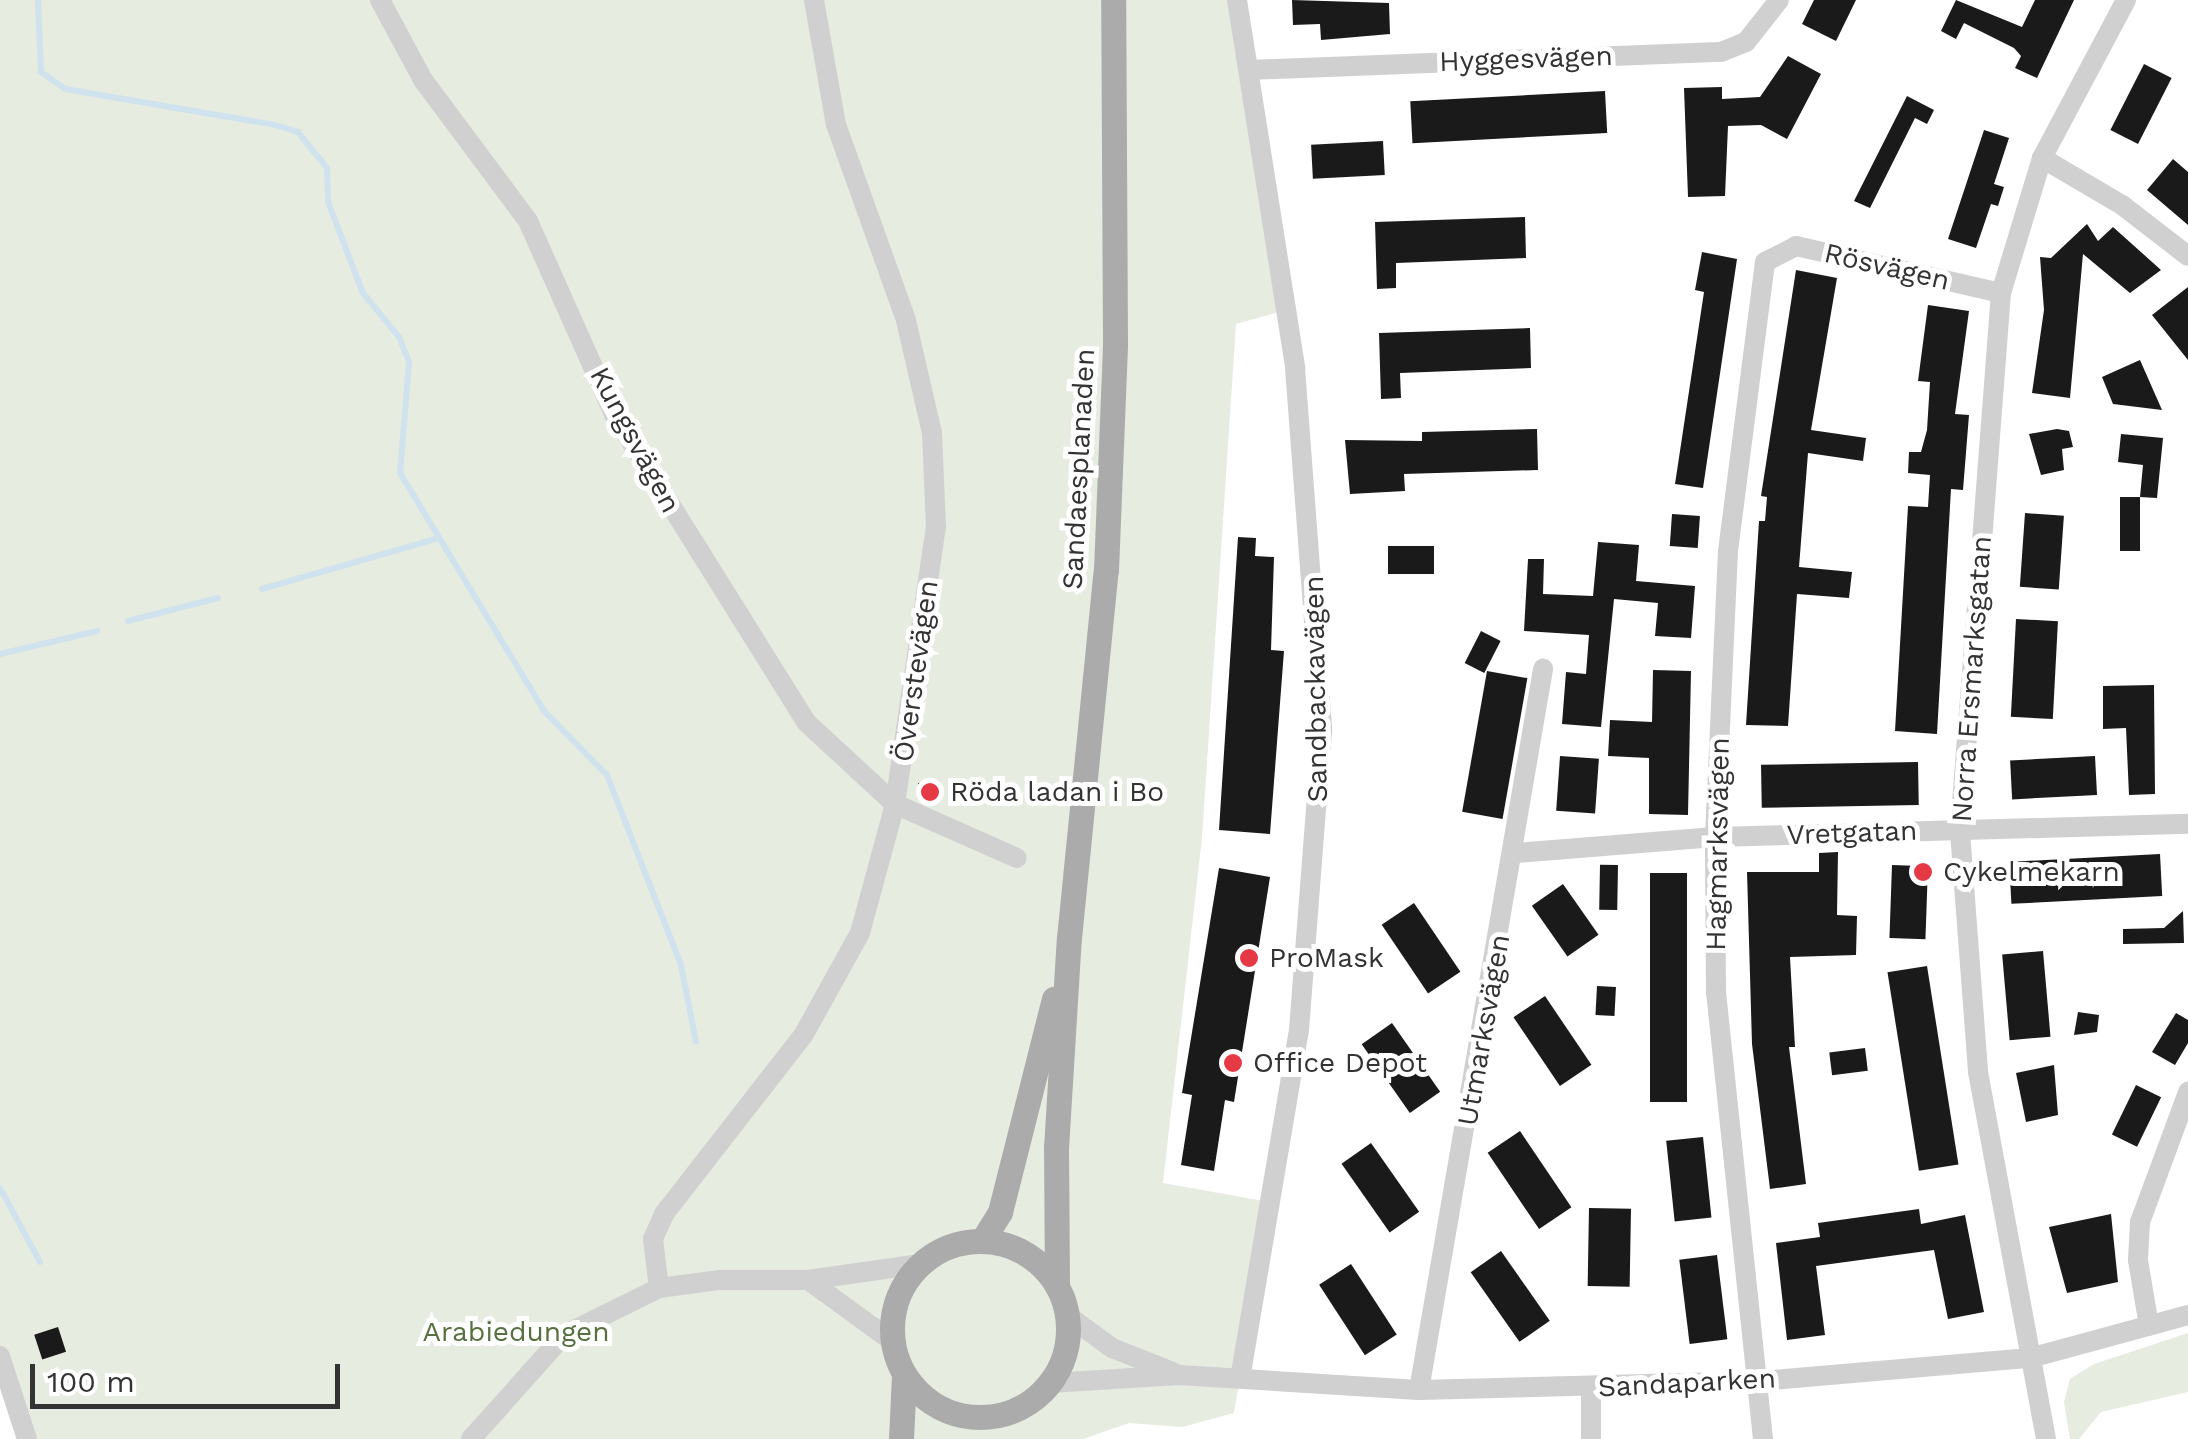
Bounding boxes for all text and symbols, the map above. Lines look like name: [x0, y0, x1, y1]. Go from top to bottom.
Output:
street label: Hyggesvägen: [1439, 39, 1613, 79]
street label: Rösvägen: [1821, 236, 1953, 298]
street label: Sandaesplanaden: [1056, 348, 1102, 590]
street label: Kungsvägen: [583, 361, 687, 519]
street label: Norra Ersmarksgatan: [1945, 534, 1999, 824]
street label: Sandbackavägen: [1297, 575, 1335, 803]
street label: Överstevägen: [887, 578, 945, 764]
street label: Hagmarksvägen: [1699, 737, 1737, 951]
place label: Röda ladan i Bo: [950, 775, 1165, 809]
marker: Röda ladan i Bo: [919, 781, 941, 803]
street label: Vretgatan: [1786, 814, 1918, 852]
place label: Cykelmekarn: [1943, 855, 2120, 889]
marker: Cykelmekarn: [1912, 861, 1934, 883]
street label: Utmarksvägen: [1451, 932, 1517, 1128]
place label: ProMask: [1269, 941, 1384, 975]
marker: ProMask: [1238, 947, 1260, 969]
place label: Office Depot: [1253, 1046, 1427, 1080]
marker: Office Depot: [1222, 1052, 1244, 1074]
park label: Arabiedungen: [422, 1315, 610, 1349]
scale bar: [35, 1344, 345, 1406]
street label: Sandaparken: [1597, 1362, 1777, 1404]
text: 100 m: [47, 1364, 135, 1399]

